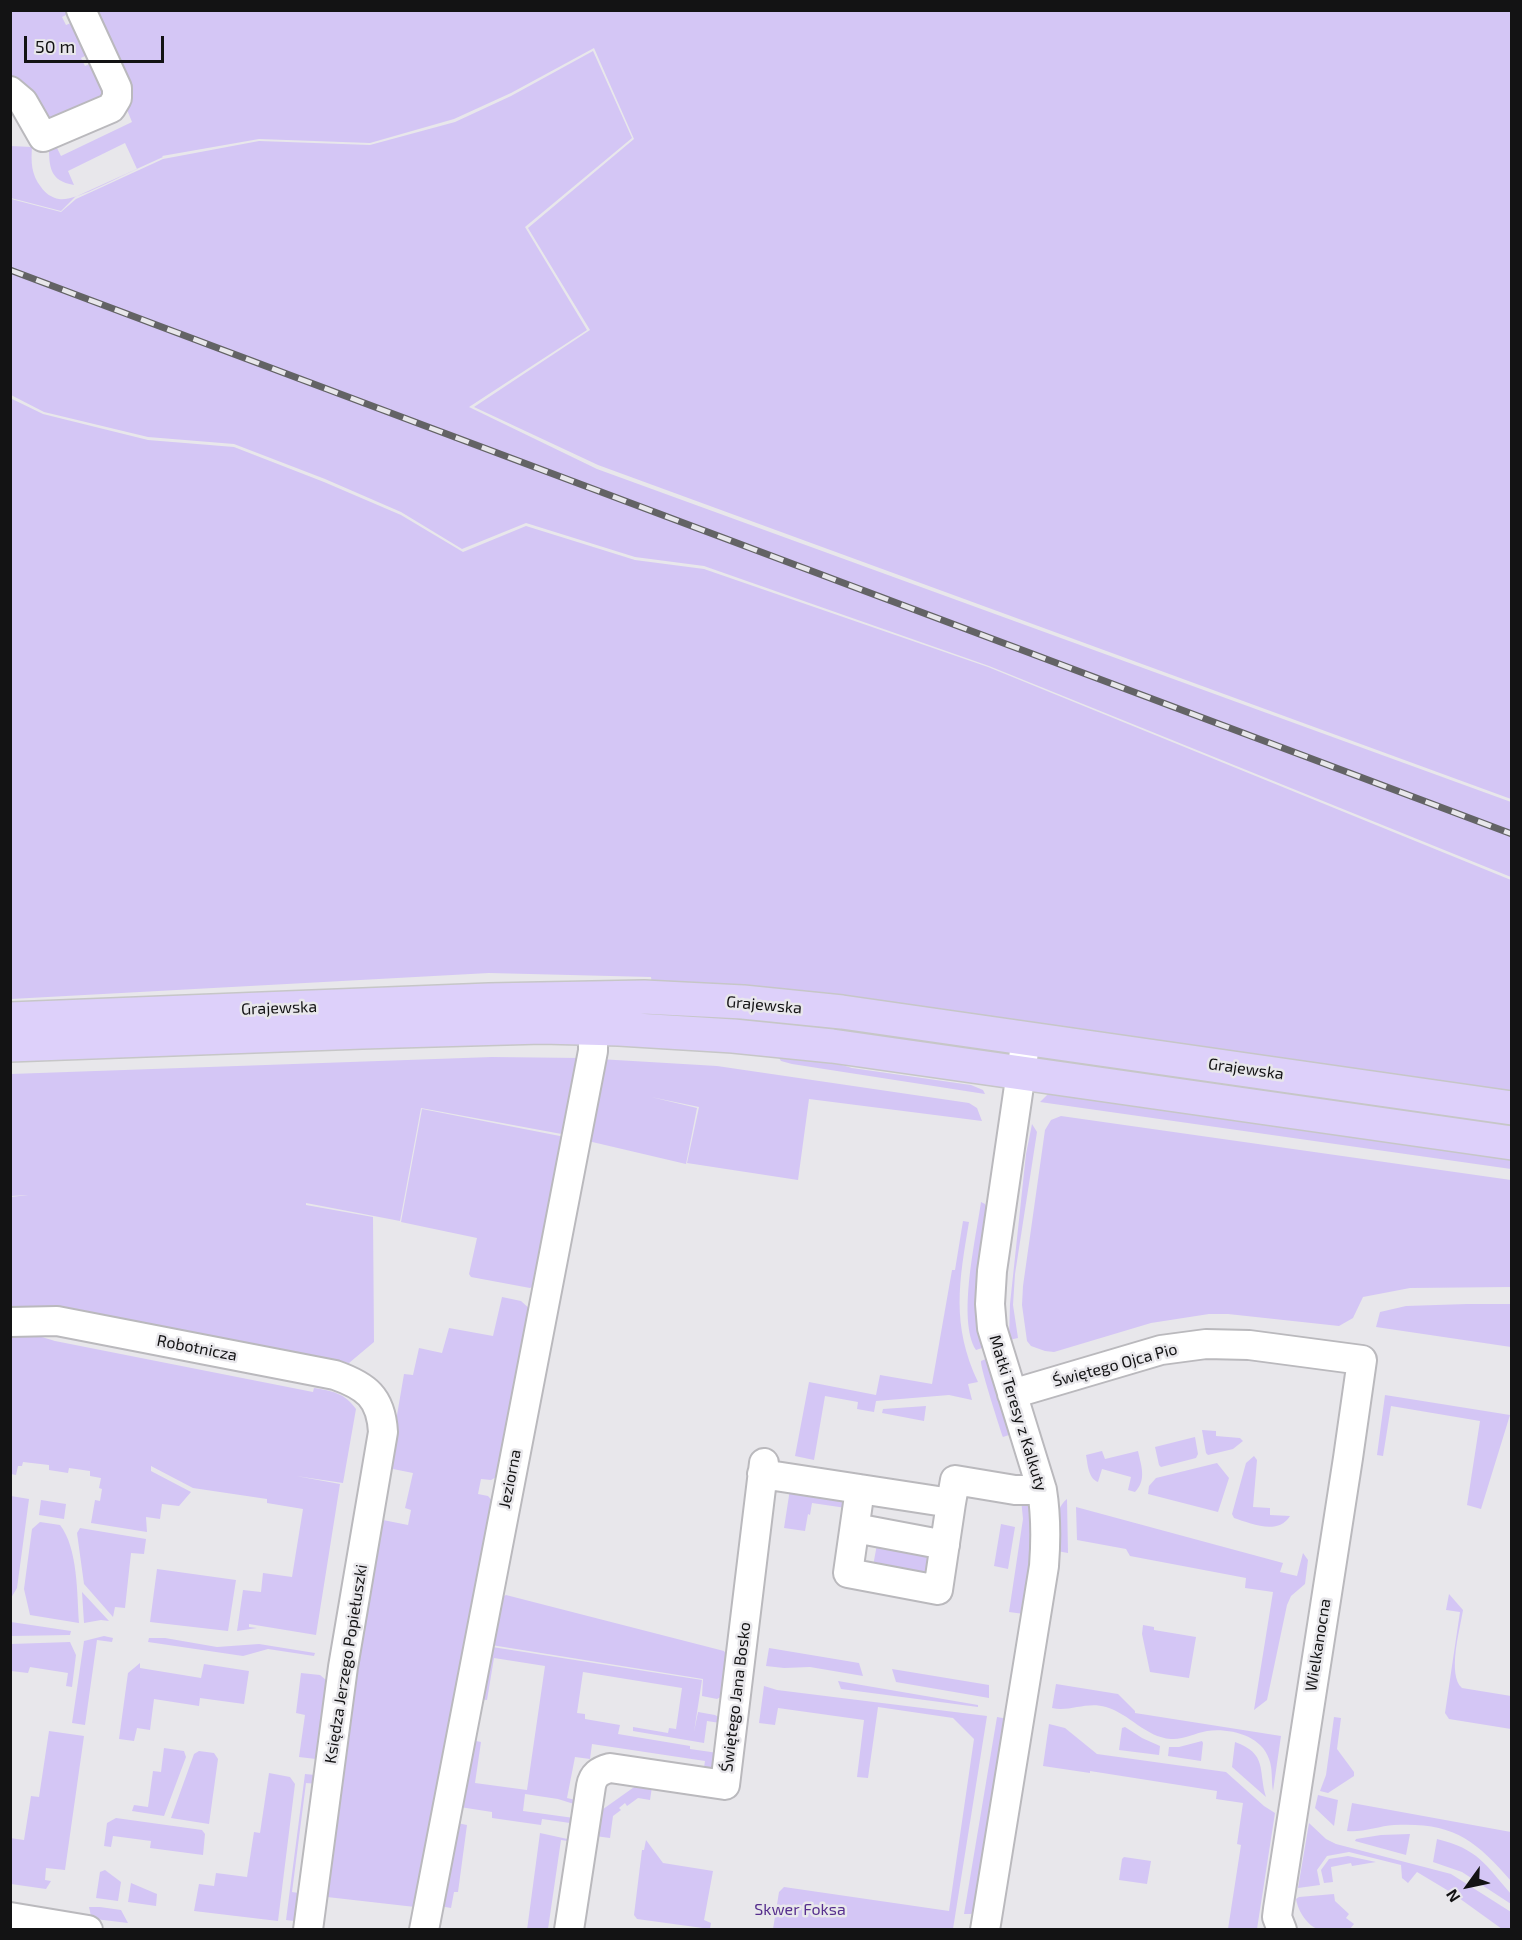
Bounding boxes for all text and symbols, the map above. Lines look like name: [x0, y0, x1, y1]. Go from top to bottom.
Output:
scale bar: [27, 24, 166, 62]
text: 50 m: [35, 35, 75, 57]
street label: Grajewska: [725, 992, 803, 1018]
street label: Grajewska: [241, 997, 317, 1019]
street label: Grajewska: [1207, 1054, 1285, 1084]
street label: Robotnicza: [155, 1331, 239, 1365]
street label: Matki Teresy z Kalkuty: [985, 1333, 1051, 1493]
street label: Świętego Ojca Pio: [1051, 1339, 1179, 1391]
street label: Jeziorna: [495, 1448, 525, 1510]
street label: Księdza Jerzego Popiełuszki: [321, 1563, 371, 1765]
street label: Wielkanocna: [1301, 1597, 1335, 1693]
street label: Świętego Jana Bosko: [717, 1621, 755, 1773]
north arrow: [1438, 1856, 1498, 1916]
text: N: [1441, 1886, 1464, 1906]
park label: Skwer Foksa: [754, 1900, 846, 1920]

